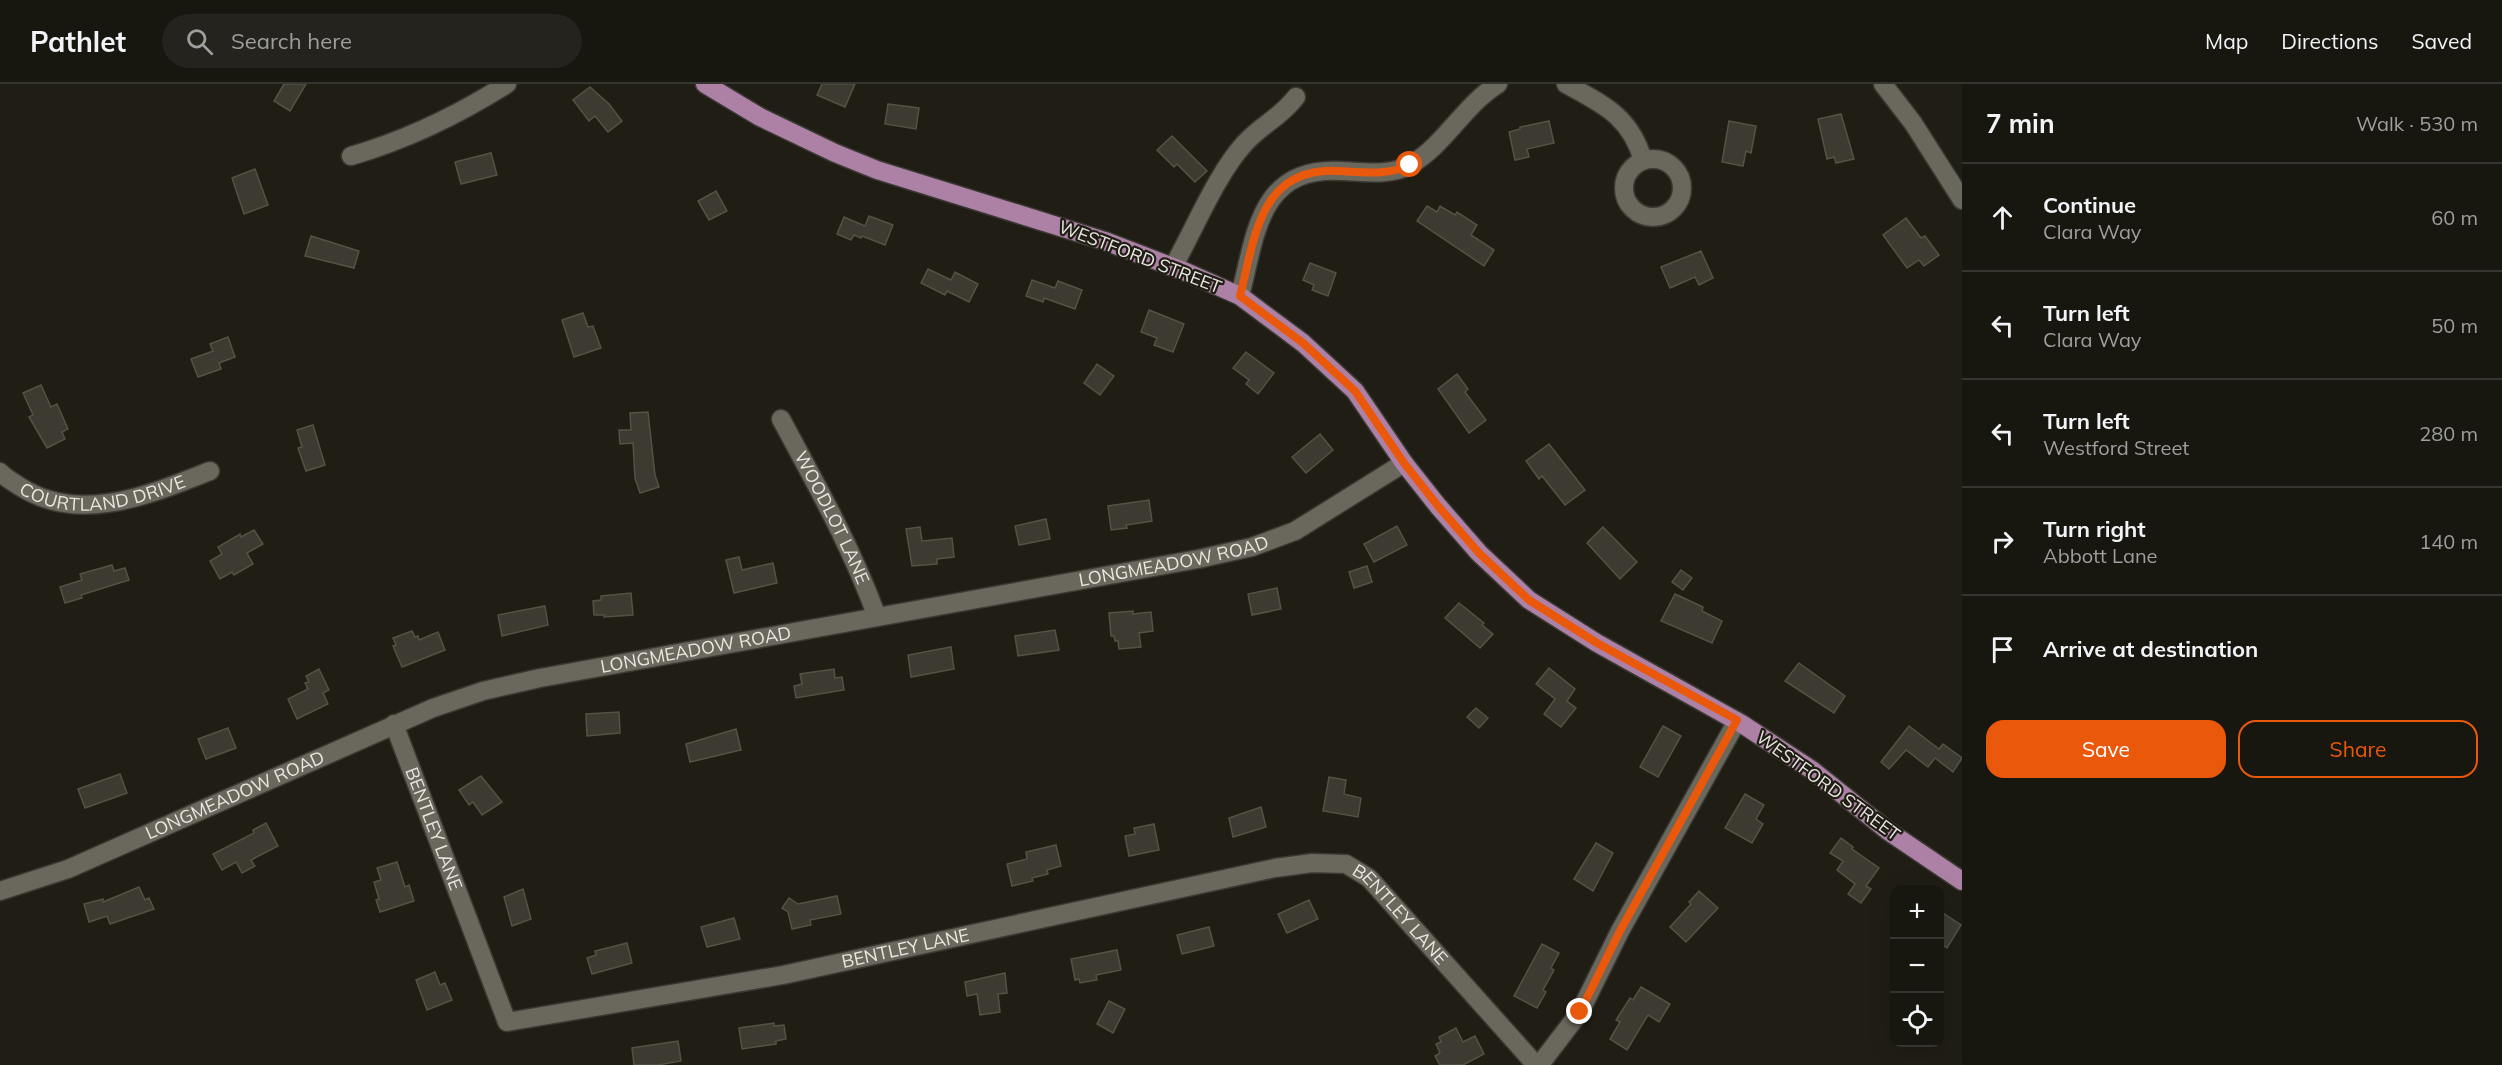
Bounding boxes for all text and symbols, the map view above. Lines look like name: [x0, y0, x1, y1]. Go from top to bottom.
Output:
search box: [162, 14, 582, 68]
text: Pathlet: [30, 24, 126, 59]
icon: search: [183, 25, 216, 58]
text: Search here: [231, 27, 352, 55]
text: Map: [2205, 28, 2248, 54]
text: Directions: [2281, 28, 2378, 54]
text: Saved: [2411, 28, 2472, 54]
text: 7 min: [1986, 107, 2055, 140]
text: Walk · 530 m: [2356, 111, 2478, 136]
route start: [1396, 151, 1422, 177]
text: Continue: [2043, 191, 2136, 219]
icon: ahead: [1986, 201, 2019, 234]
text: 60 m: [2431, 205, 2478, 230]
street label: WESTFORD STREET: [1055, 215, 1225, 298]
text: Clara Way: [2043, 219, 2141, 244]
text: Turn left: [2043, 299, 2130, 327]
icon: left: [1986, 309, 2019, 342]
text: 50 m: [2431, 313, 2478, 338]
text: Clara Way: [2043, 327, 2141, 352]
text: Turn left: [2043, 407, 2130, 435]
icon: left: [1986, 417, 2019, 450]
text: 280 m: [2419, 421, 2478, 446]
text: Westford Street: [2043, 435, 2189, 460]
street label: WOODLOT LANE: [789, 447, 875, 587]
street label: COURTLAND DRIVE: [16, 470, 188, 516]
text: Turn right: [2043, 515, 2146, 543]
icon: right: [1986, 525, 2019, 558]
text: 140 m: [2419, 529, 2478, 554]
street label: LONGMEADOW ROAD: [1077, 530, 1272, 591]
text: Abbott Lane: [2043, 543, 2157, 568]
street label: LONGMEADOW ROAD: [599, 621, 793, 678]
icon: arrive: [1986, 633, 2019, 666]
text: Arrive at destination: [2043, 635, 2258, 663]
button: Save: [1986, 720, 2226, 778]
button: Share: [2238, 720, 2478, 778]
street label: WESTFORD STREET: [1752, 726, 1905, 846]
street label: LONGMEADOW ROAD: [142, 745, 328, 844]
street label: BENTLEY LANE: [400, 764, 468, 893]
street label: BENTLEY LANE: [1348, 859, 1453, 969]
map controls: [1890, 885, 1944, 1047]
button: +: [1890, 885, 1944, 939]
street label: BENTLEY LANE: [839, 923, 971, 973]
button: −: [1890, 939, 1944, 993]
button: locate: [1890, 993, 1944, 1047]
route end: [1566, 998, 1592, 1024]

